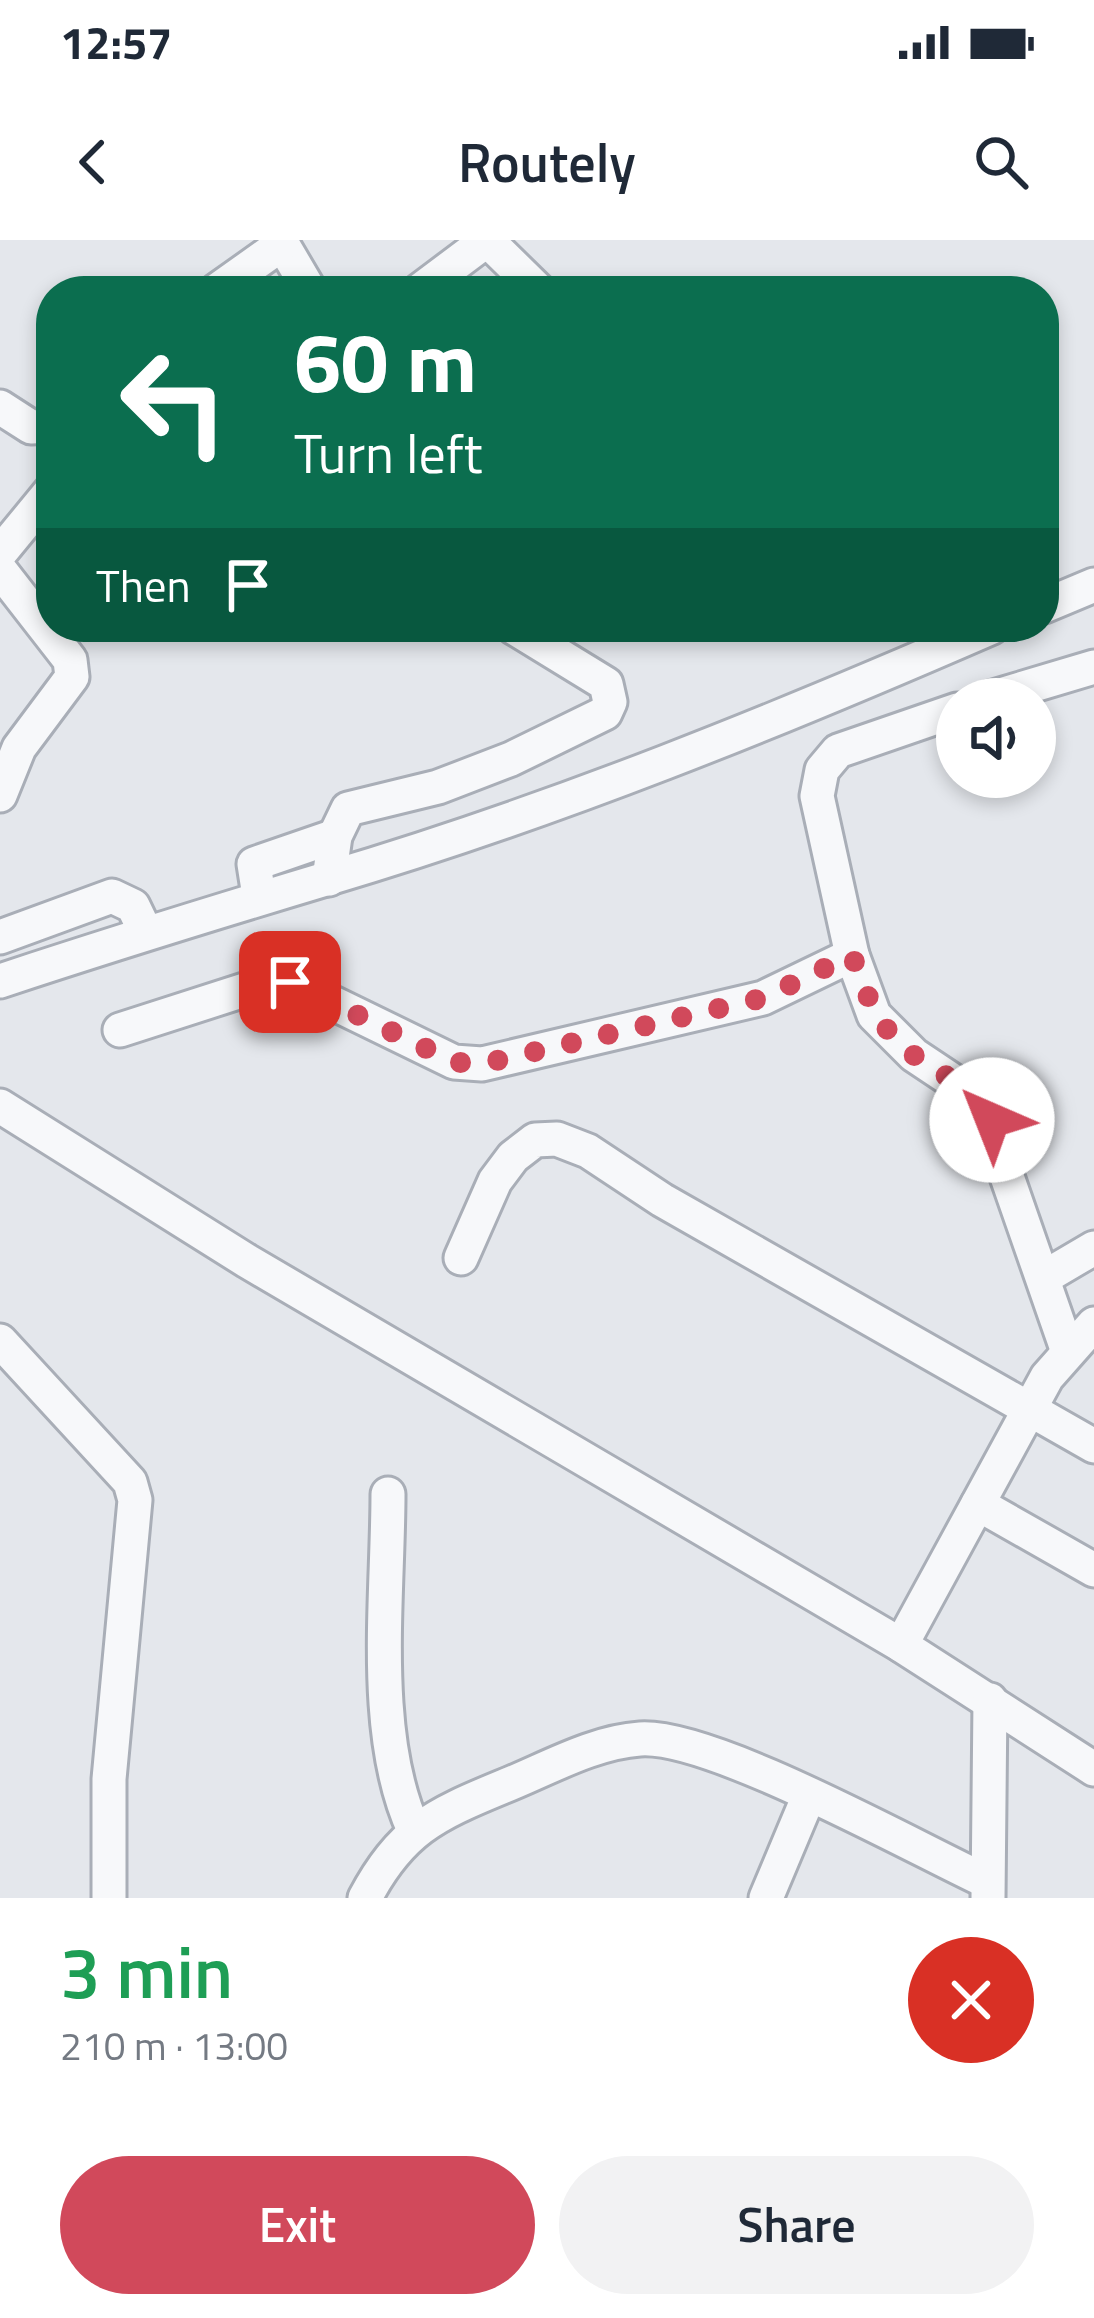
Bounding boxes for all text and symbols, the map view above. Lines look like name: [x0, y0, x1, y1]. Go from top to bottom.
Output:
text: 12:57: [60, 8, 172, 76]
text: Routely: [458, 121, 636, 203]
icon: back: [60, 129, 126, 195]
icon: search: [968, 129, 1034, 195]
text: 60 m: [294, 297, 477, 425]
icon: left: [96, 324, 252, 480]
text: Turn left: [294, 412, 483, 494]
text: Then: [96, 551, 191, 619]
icon: arrive: [215, 552, 281, 618]
map controls: [936, 678, 1056, 798]
button: sound: [936, 678, 1056, 798]
pin: [239, 931, 341, 1033]
icon: arrive: [257, 949, 323, 1015]
position arrow: [929, 1057, 1055, 1183]
text: 3 min: [60, 1916, 233, 2026]
button: close: [908, 1937, 1034, 2063]
text: 210 m · 13:00: [60, 2016, 288, 2075]
button: Exit: [60, 2156, 535, 2294]
button: Share: [559, 2156, 1034, 2294]

